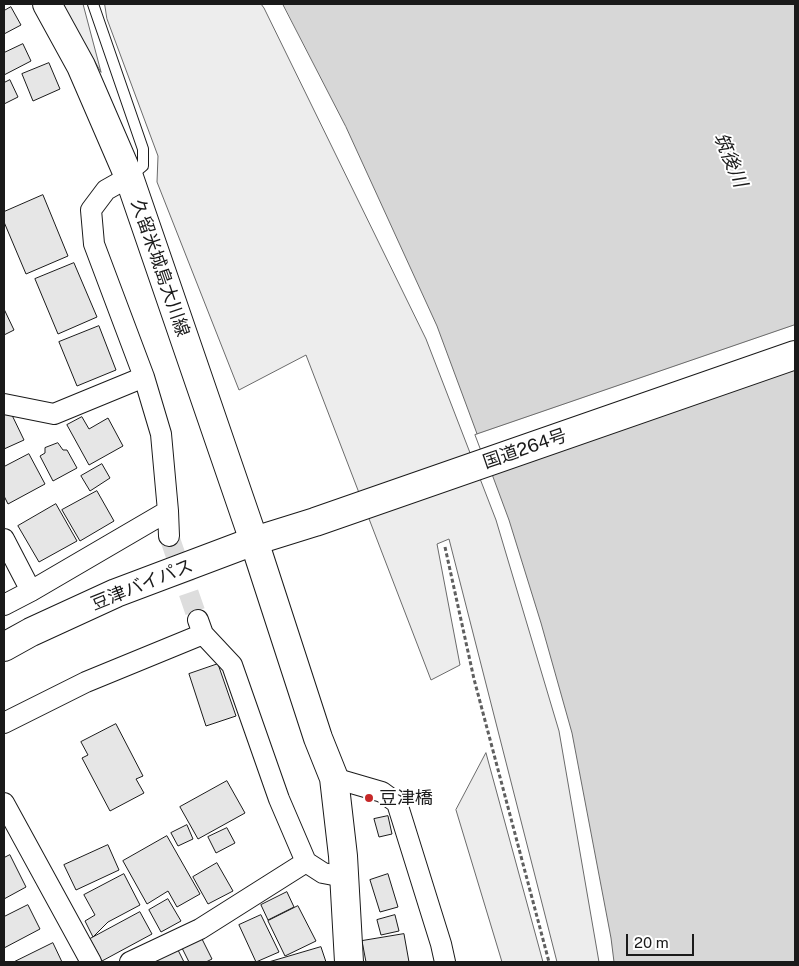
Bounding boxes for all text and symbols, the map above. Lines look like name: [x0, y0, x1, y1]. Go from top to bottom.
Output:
water label: 筑後川: [708, 129, 752, 191]
street label: 久留米城島大川線: [126, 196, 194, 340]
street label: 国道264号: [480, 425, 570, 473]
street label: 豆津バイパス: [88, 555, 196, 615]
place label: 豆津橋: [379, 787, 433, 809]
marker: 豆津橋: [363, 792, 375, 804]
scale bar: [629, 924, 696, 956]
text: 20 m: [634, 934, 669, 951]

